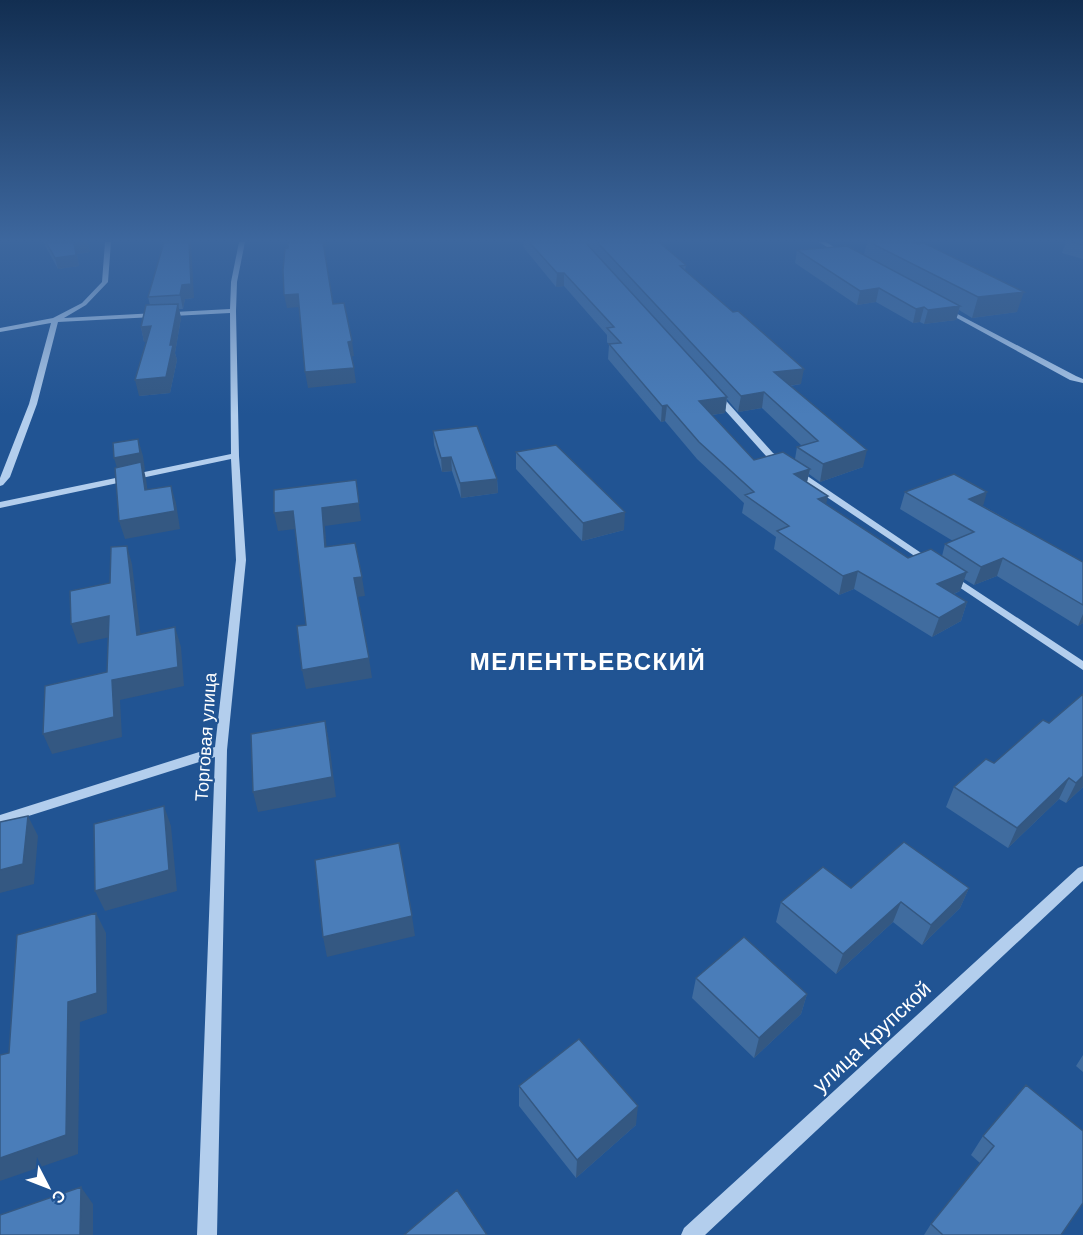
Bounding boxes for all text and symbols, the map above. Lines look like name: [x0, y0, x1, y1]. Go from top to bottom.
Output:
district label: МЕЛЕНТЬЕВСКИЙ: [470, 646, 706, 677]
street label: Торговая улица: [190, 671, 223, 802]
street label: улица Крупской: [807, 975, 937, 1099]
north arrow: [18, 1157, 78, 1217]
text: С: [47, 1185, 70, 1208]

